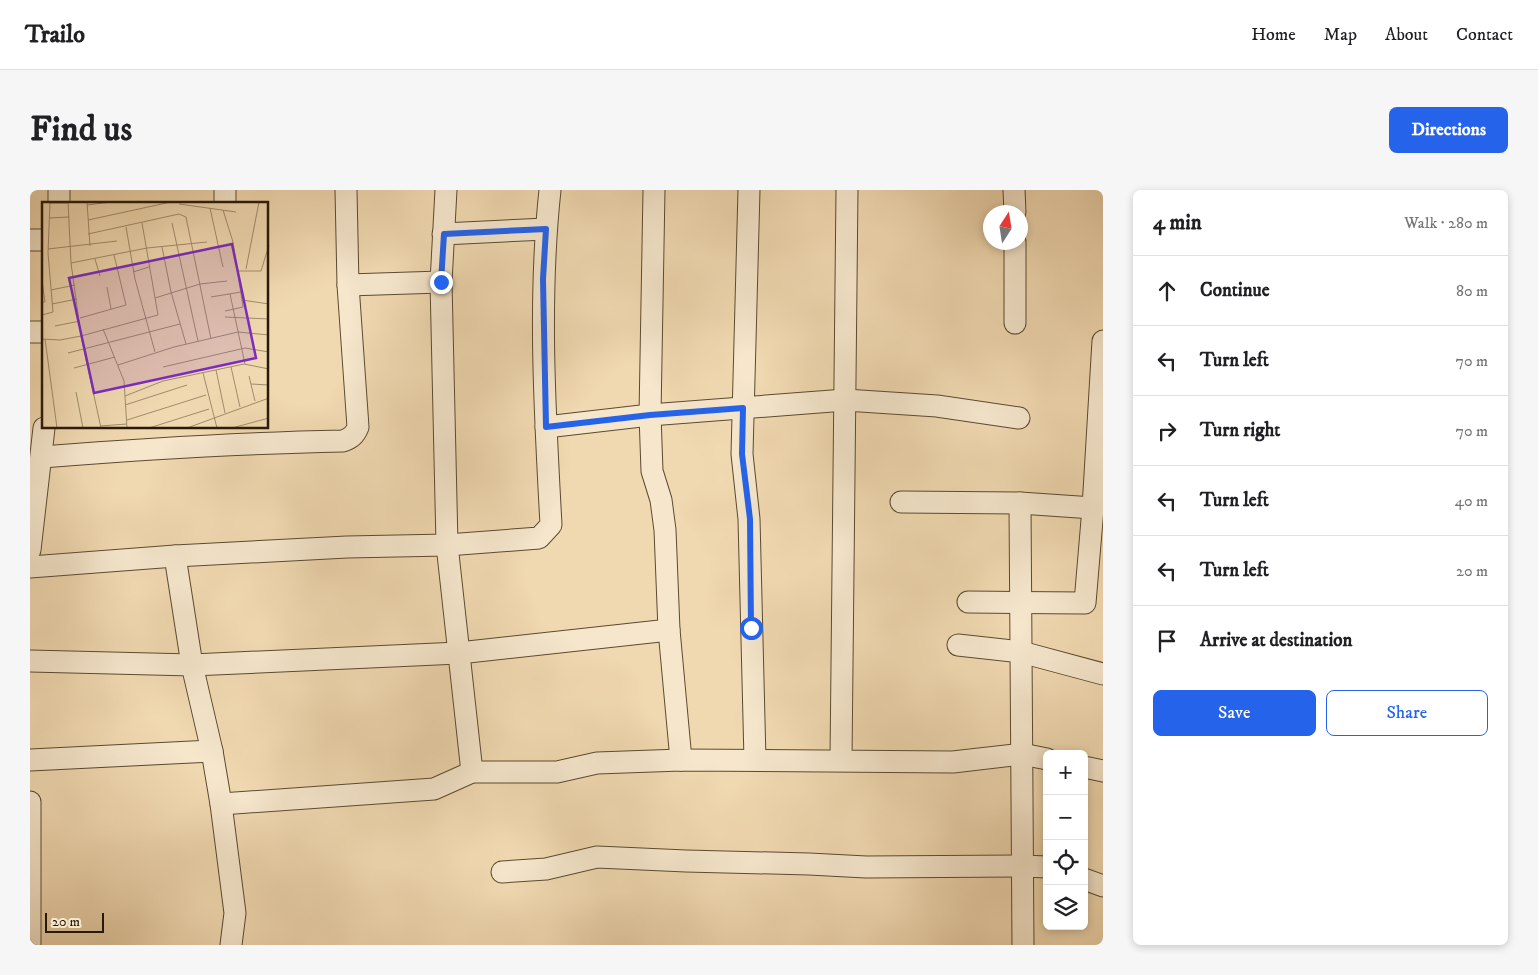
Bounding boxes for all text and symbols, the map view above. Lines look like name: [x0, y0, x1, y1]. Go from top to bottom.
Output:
text: Trailo: [25, 20, 85, 50]
text: Home: [1251, 24, 1296, 46]
text: Map: [1324, 24, 1357, 46]
text: About: [1385, 24, 1428, 46]
text: Contact: [1456, 24, 1513, 46]
button: Directions: [1389, 107, 1508, 153]
text: Find us: [30, 108, 132, 152]
inset map: [42, 202, 269, 429]
north arrow: [983, 205, 1028, 250]
text: 4 min: [1153, 210, 1202, 236]
text: Walk · 280 m: [1404, 213, 1488, 233]
route end: [430, 271, 453, 294]
icon: ahead: [1153, 277, 1181, 305]
text: Continue: [1200, 279, 1270, 302]
text: 80 m: [1456, 281, 1488, 301]
icon: left: [1153, 347, 1181, 375]
text: Turn left: [1200, 349, 1269, 372]
text: 70 m: [1456, 351, 1488, 371]
icon: right: [1153, 417, 1181, 445]
text: Turn right: [1200, 419, 1280, 442]
text: 70 m: [1456, 421, 1488, 441]
icon: left: [1153, 487, 1181, 515]
text: Turn left: [1200, 489, 1269, 512]
text: 40 m: [1455, 491, 1488, 511]
icon: left: [1153, 557, 1181, 585]
text: Turn left: [1200, 559, 1269, 582]
text: 20 m: [1456, 561, 1488, 581]
route start: [740, 617, 763, 640]
icon: arrive: [1153, 627, 1181, 655]
text: Arrive at destination: [1200, 629, 1352, 652]
button: Save: [1153, 690, 1316, 736]
button: Share: [1326, 690, 1488, 736]
map controls: [1043, 750, 1088, 930]
button: +: [1043, 750, 1088, 795]
button: −: [1043, 795, 1088, 840]
button: locate: [1043, 840, 1088, 885]
button: layers: [1043, 885, 1088, 930]
scale bar: [45, 910, 104, 933]
text: 20 m: [52, 913, 80, 931]

